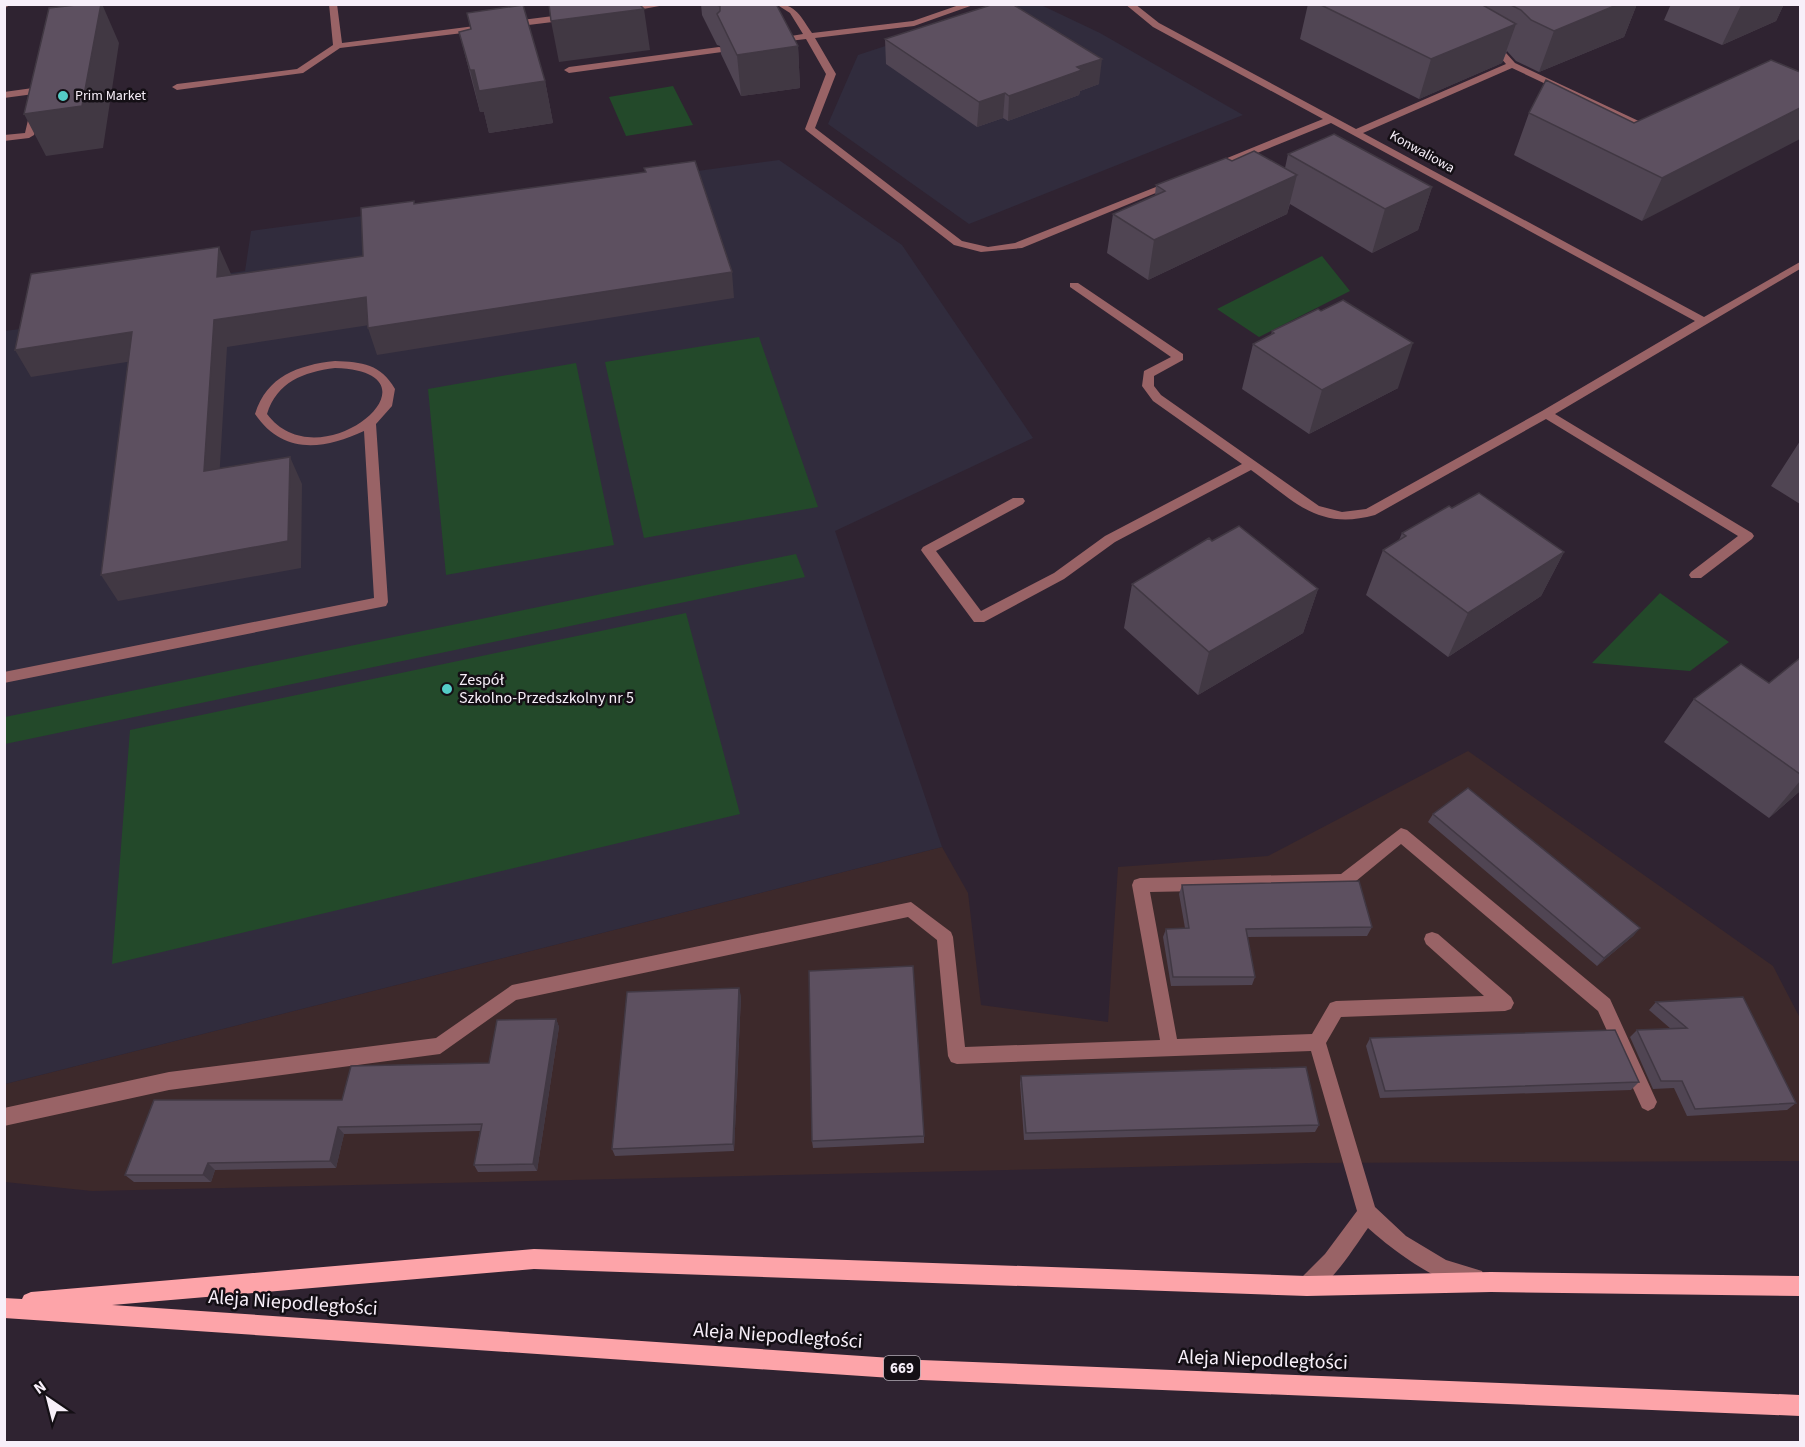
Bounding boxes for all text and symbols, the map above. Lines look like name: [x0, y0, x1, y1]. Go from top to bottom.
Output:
place label: Prim Market: [75, 86, 146, 106]
marker: Prim Market: [56, 89, 70, 103]
street label: Konwaliowa: [1386, 126, 1458, 178]
place label: Zespół Szkolno-Przedszkolny nr 5: [459, 669, 634, 709]
marker: Zespół Szkolno-Przedszkolny nr 5: [440, 682, 454, 696]
street label: Aleja Niepodległości: [207, 1283, 379, 1323]
street label: Aleja Niepodległości: [692, 1316, 864, 1356]
street label: Aleja Niepodległości: [1178, 1343, 1348, 1377]
road number: 669: [884, 1356, 920, 1380]
north arrow: [18, 1369, 78, 1429]
text: N: [29, 1375, 51, 1400]

